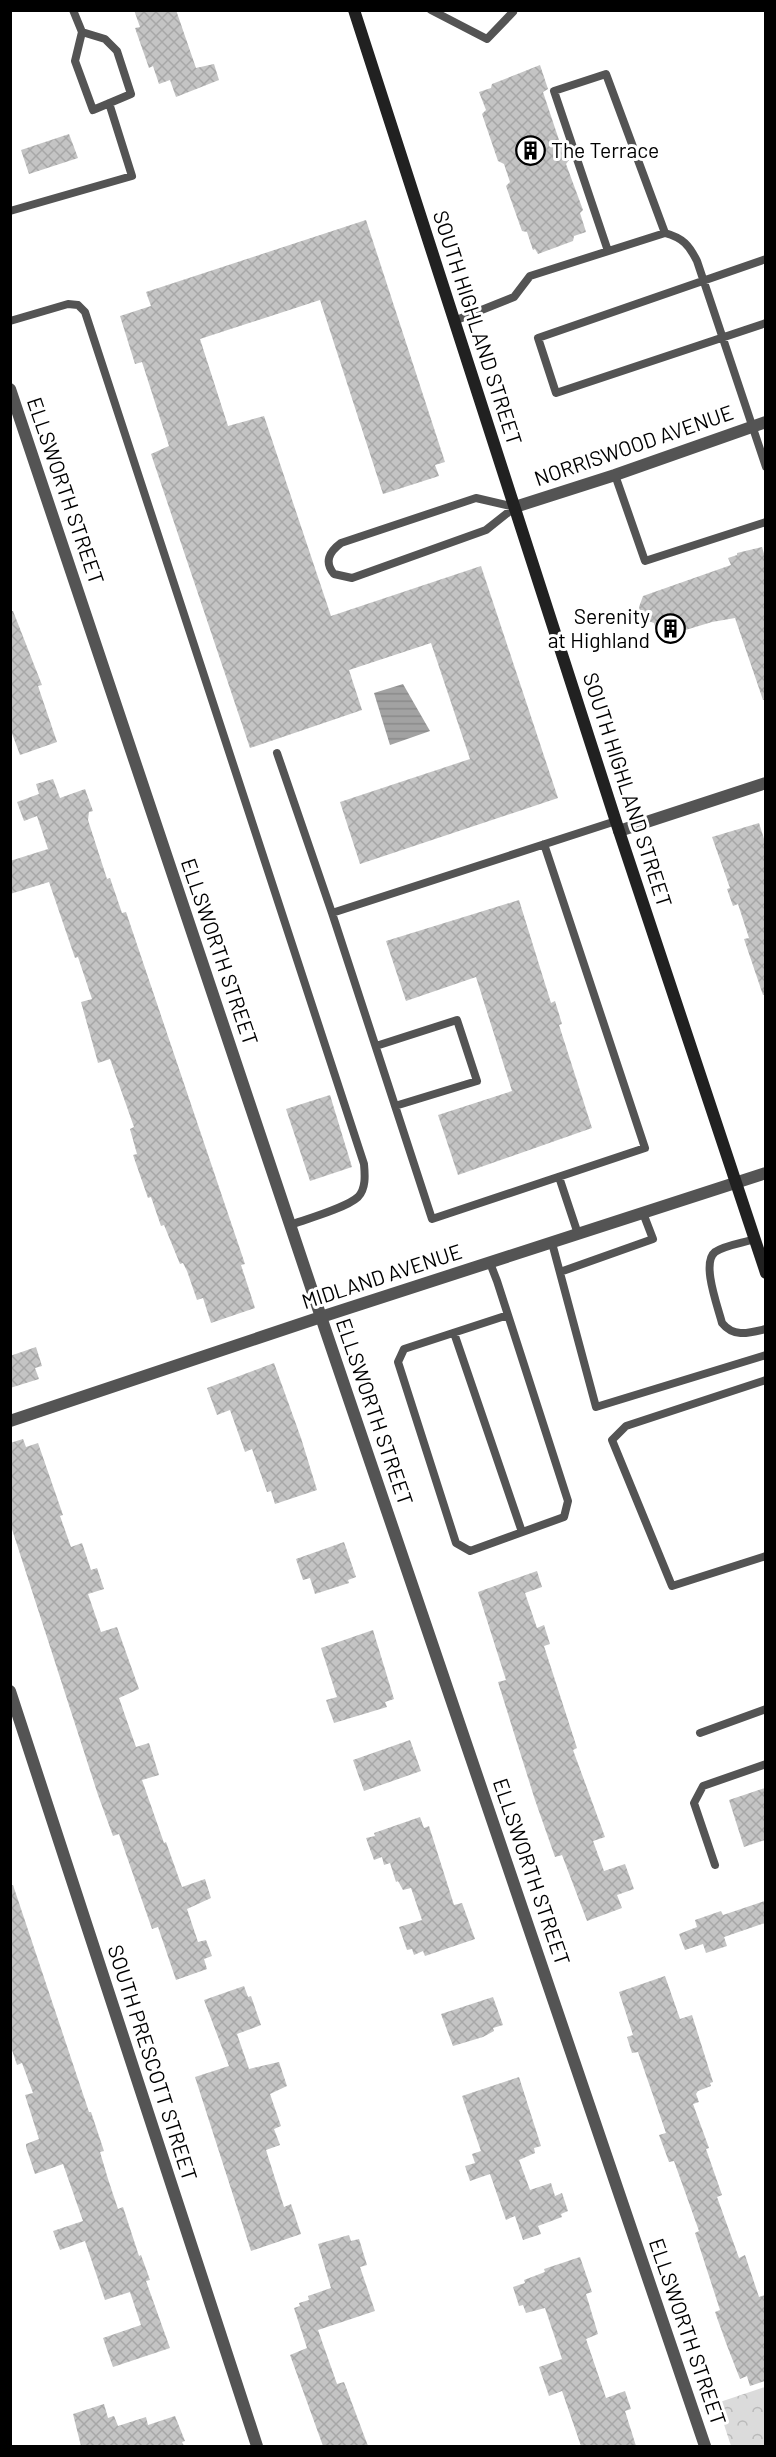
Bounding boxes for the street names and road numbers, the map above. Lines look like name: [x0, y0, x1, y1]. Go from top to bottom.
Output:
street label: SOUTH HIGHLAND STREET: [429, 207, 528, 448]
street label: ELLSWORTH STREET: [23, 394, 110, 587]
street label: NORRISWOOD AVENUE: [531, 399, 736, 490]
street label: SOUTH HIGHLAND STREET: [579, 669, 678, 910]
street label: ELLSWORTH STREET: [177, 855, 264, 1048]
street label: MIDLAND AVENUE: [298, 1238, 465, 1313]
street label: ELLSWORTH STREET: [332, 1315, 419, 1508]
street label: ELLSWORTH STREET: [489, 1775, 576, 1968]
street label: SOUTH PRESCOTT STREET: [103, 1941, 203, 2184]
street label: ELLSWORTH STREET: [645, 2235, 732, 2428]

